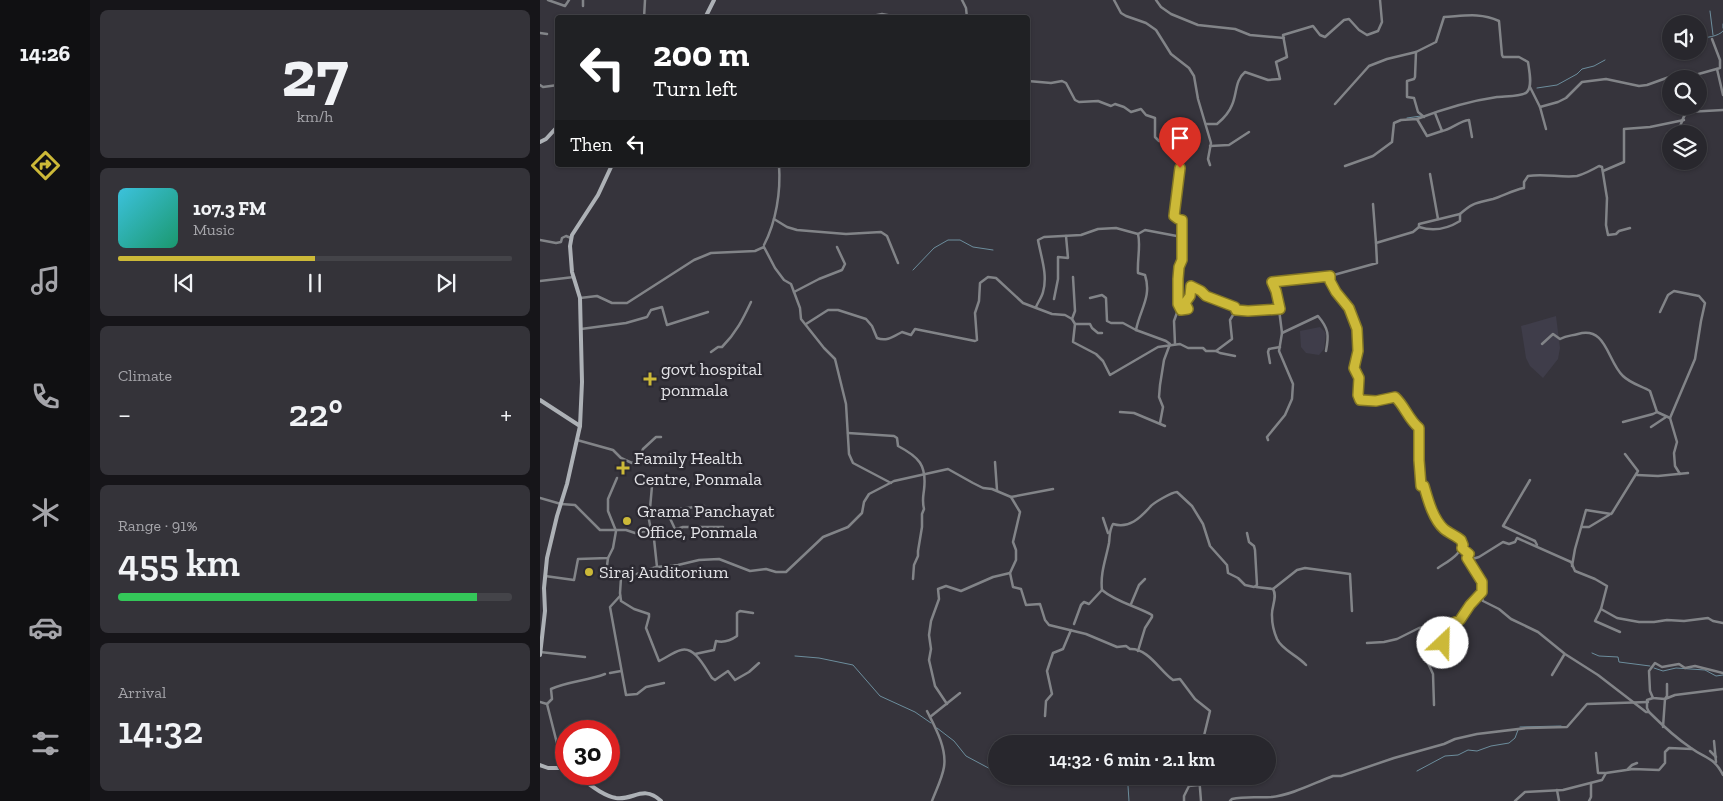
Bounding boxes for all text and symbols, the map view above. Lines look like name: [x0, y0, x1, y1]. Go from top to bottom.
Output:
map controls: [1662, 15, 1707, 170]
button: sound: [1662, 15, 1707, 60]
text: 200 m: [653, 33, 749, 75]
text: 27: [281, 35, 349, 113]
icon: left: [570, 35, 635, 100]
text: 14:26: [20, 40, 70, 67]
button: search: [1662, 70, 1707, 115]
text: Turn left: [653, 75, 737, 102]
text: km/h: [297, 107, 333, 126]
pin: [1159, 117, 1201, 168]
icon: arrive: [1166, 124, 1194, 152]
button: layers: [1662, 125, 1707, 170]
icon: left: [622, 130, 650, 158]
text: Then: [570, 133, 612, 156]
icon: directions: [28, 148, 63, 183]
text: 107.3 FM: [193, 197, 266, 220]
text: Music: [193, 220, 235, 239]
icon: music: [28, 263, 63, 298]
icon: previous: [170, 269, 198, 297]
icon: pause: [301, 269, 329, 297]
icon: next: [432, 269, 460, 297]
place label: govt hospital ponmala: [661, 358, 762, 401]
text: Climate: [118, 366, 172, 385]
marker: govt hospital ponmala: [643, 372, 657, 386]
icon: phone: [28, 379, 63, 414]
text: 22°: [288, 390, 343, 436]
text: −: [118, 398, 131, 431]
text: +: [500, 398, 512, 431]
place label: Family Health Centre, Ponmala: [634, 447, 762, 490]
marker: Family Health Centre, Ponmala: [616, 461, 630, 475]
icon: climate: [28, 495, 63, 530]
place label: Grama Panchayat Office, Ponmala: [637, 500, 775, 543]
marker: Grama Panchayat Office, Ponmala: [621, 515, 633, 527]
text: Range · 91%: [118, 516, 197, 535]
text: 455 km: [118, 540, 240, 586]
place label: Siraj Auditorium: [599, 561, 729, 583]
marker: Siraj Auditorium: [583, 566, 595, 578]
icon: car: [28, 610, 63, 645]
position arrow: [1416, 616, 1468, 668]
text: Arrival: [118, 683, 166, 702]
text: 14:32: [118, 707, 203, 753]
speed limit sign: 30: [555, 720, 620, 785]
icon: filters: [28, 726, 63, 761]
text: 14:32 · 6 min · 2.1 km: [1049, 748, 1215, 771]

